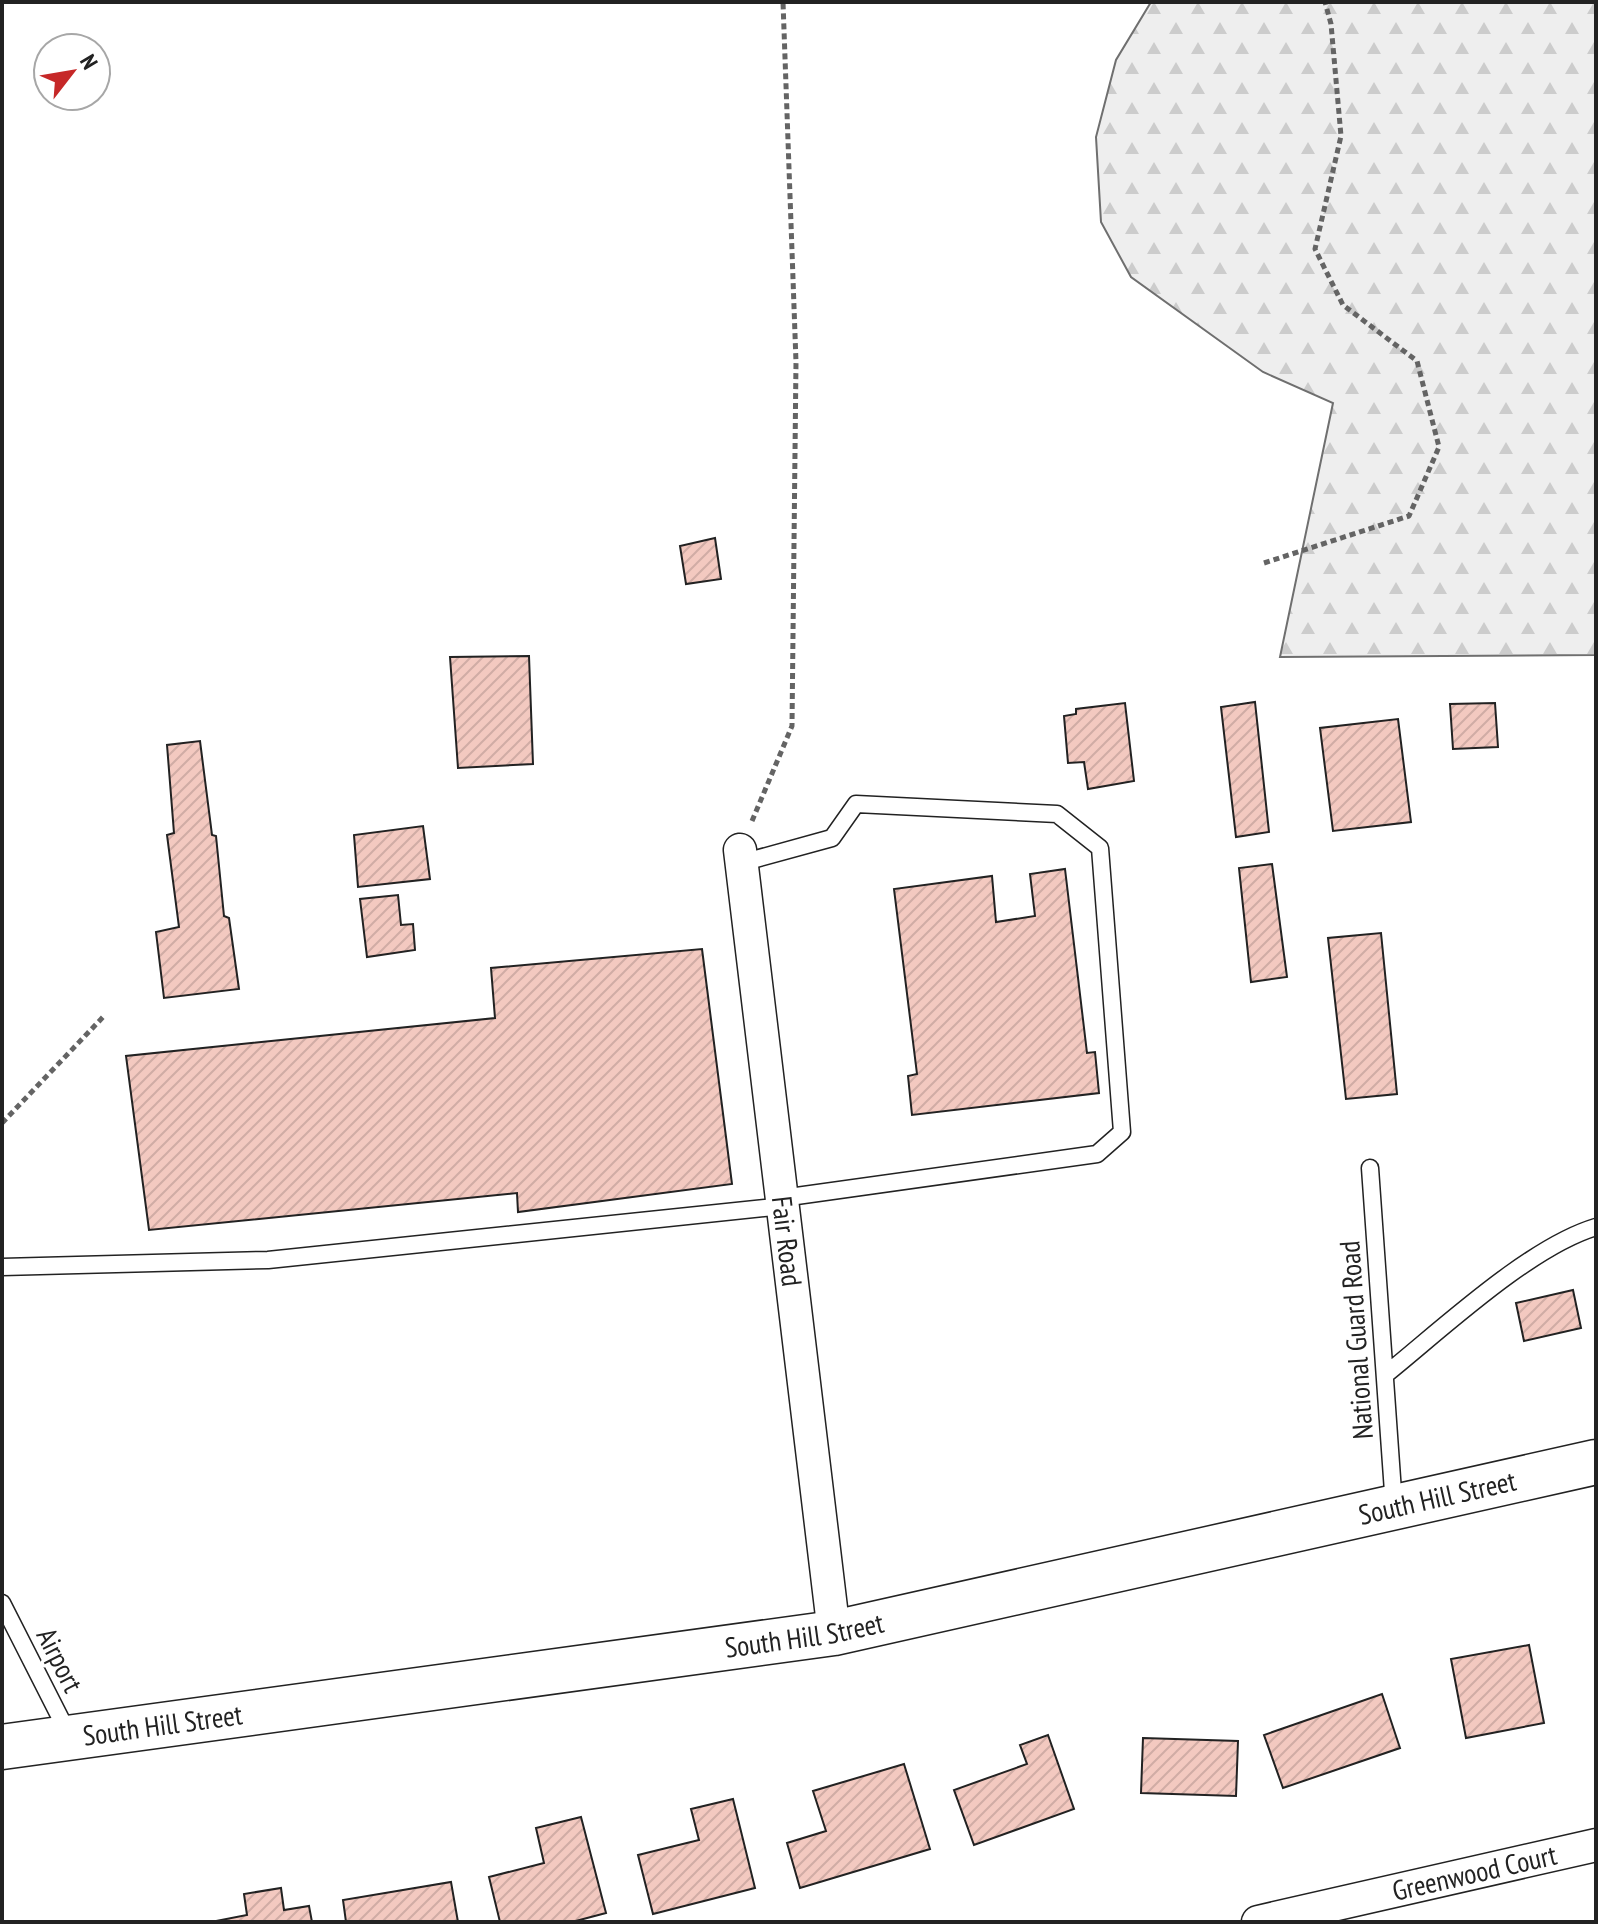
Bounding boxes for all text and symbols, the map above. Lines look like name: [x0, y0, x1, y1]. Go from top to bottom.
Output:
north arrow: [32, 32, 112, 112]
text: N: [74, 49, 104, 74]
street label: Fair Road: [764, 1194, 811, 1288]
street label: National Guard Road: [1330, 1240, 1381, 1440]
street label: South Hill Street: [1355, 1461, 1520, 1533]
street label: South Hill Street: [723, 1603, 887, 1666]
street label: Airport: [29, 1621, 92, 1698]
street label: South Hill Street: [81, 1695, 245, 1754]
street label: Greenwood Court: [1389, 1835, 1560, 1909]

